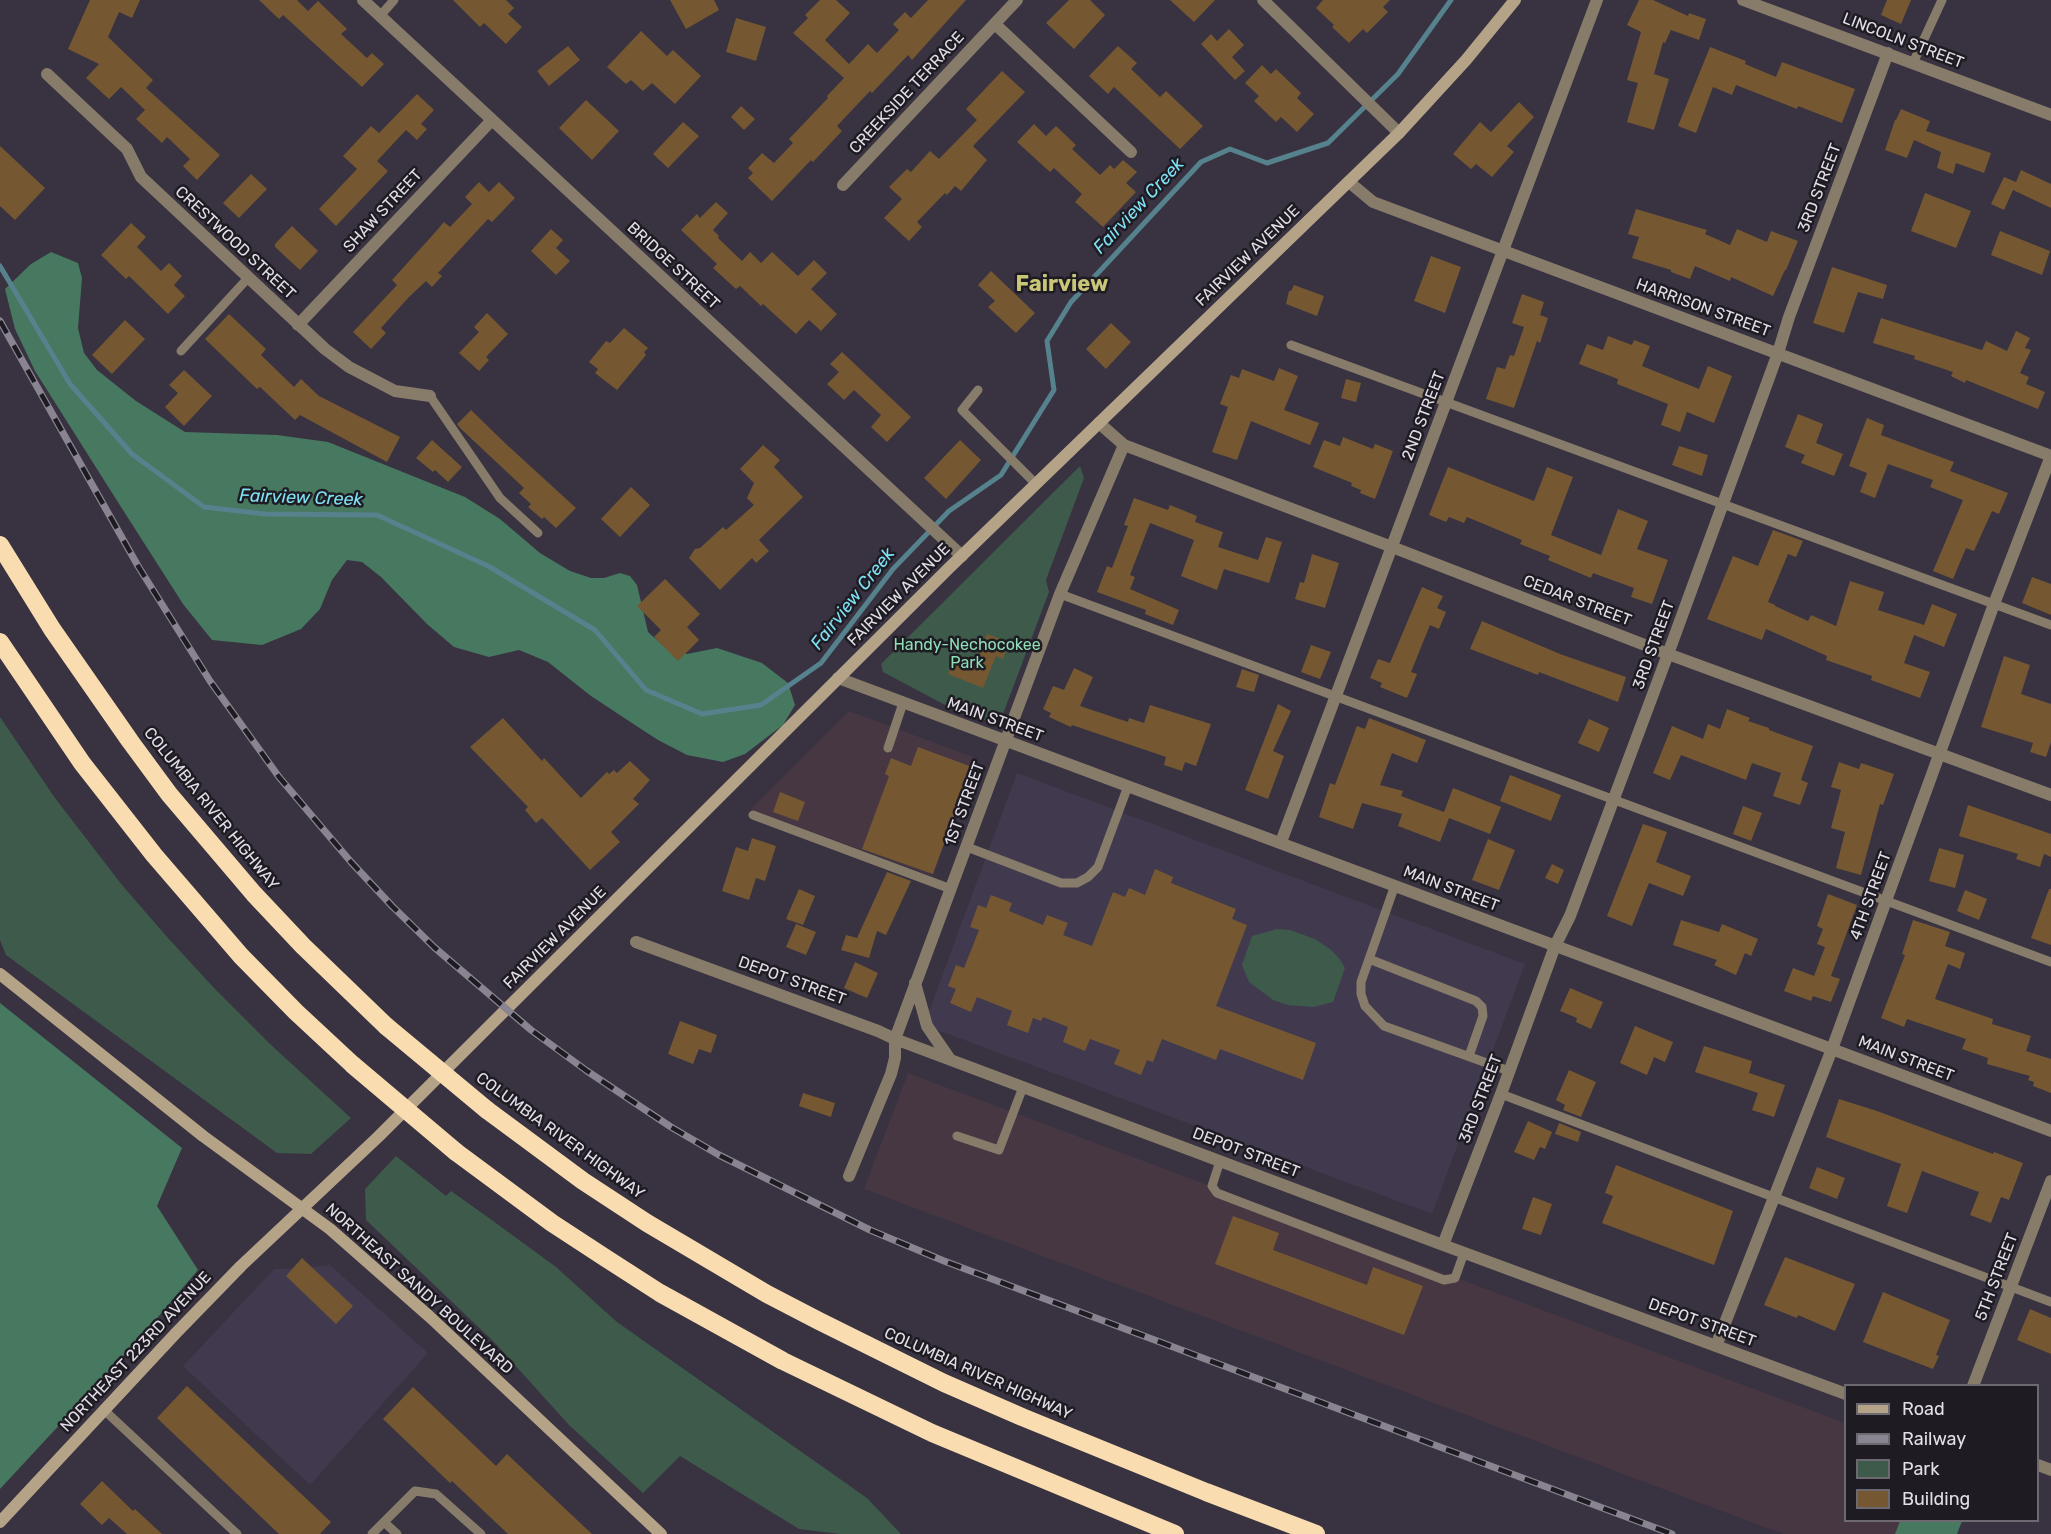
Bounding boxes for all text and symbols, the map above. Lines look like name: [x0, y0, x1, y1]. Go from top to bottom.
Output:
street label: LINCOLN STREET: [1840, 9, 1966, 73]
street label: CREEKSIDE TERRACE: [846, 28, 968, 158]
street label: 3RD STREET: [1794, 141, 1846, 235]
water label: Fairview Creek: [1089, 153, 1189, 259]
street label: SHAW STREET: [340, 165, 426, 257]
street label: CRESTWOOD STREET: [171, 182, 299, 304]
street label: FAIRVIEW AVENUE: [1192, 201, 1304, 311]
street label: BRIDGE STREET: [623, 218, 723, 314]
district label: Fairview: [1016, 272, 1108, 298]
street label: HARRISON STREET: [1633, 275, 1773, 341]
street label: 2ND STREET: [1398, 369, 1450, 463]
water label: Fairview Creek: [239, 485, 363, 511]
street label: FAIRVIEW AVENUE: [844, 540, 954, 650]
water label: Fairview Creek: [806, 544, 900, 654]
street label: CEDAR STREET: [1520, 572, 1634, 630]
street label: 3RD STREET: [1629, 598, 1679, 692]
park label: Handy-Nechocokee Park: [893, 635, 1041, 673]
street label: MAIN STREET: [944, 694, 1046, 746]
street label: COLUMBIA RIVER HIGHWAY: [139, 724, 283, 894]
street label: 1ST STREET: [941, 759, 989, 849]
street label: 4TH STREET: [1846, 849, 1896, 943]
street label: MAIN STREET: [1400, 862, 1502, 916]
street label: FAIRVIEW AVENUE: [500, 883, 610, 993]
street label: DEPOT STREET: [736, 953, 848, 1009]
street label: MAIN STREET: [1855, 1032, 1957, 1086]
street label: 3RD STREET: [1455, 1052, 1507, 1146]
street label: COLUMBIA RIVER HIGHWAY: [472, 1068, 648, 1204]
street label: DEPOT STREET: [1190, 1124, 1302, 1182]
street label: NORTHEAST SANDY BOULEVARD: [321, 1200, 517, 1378]
street label: 5TH STREET: [1971, 1230, 2023, 1324]
street label: NORTHEAST 223RD AVENUE: [57, 1268, 215, 1436]
street label: DEPOT STREET: [1646, 1295, 1758, 1351]
street label: COLUMBIA RIVER HIGHWAY: [881, 1324, 1075, 1424]
legend: [1844, 1384, 2039, 1522]
text: Road: [1902, 1398, 1945, 1420]
text: Railway: [1902, 1428, 1966, 1450]
text: Park: [1902, 1458, 1939, 1480]
text: Building: [1902, 1488, 1970, 1510]

